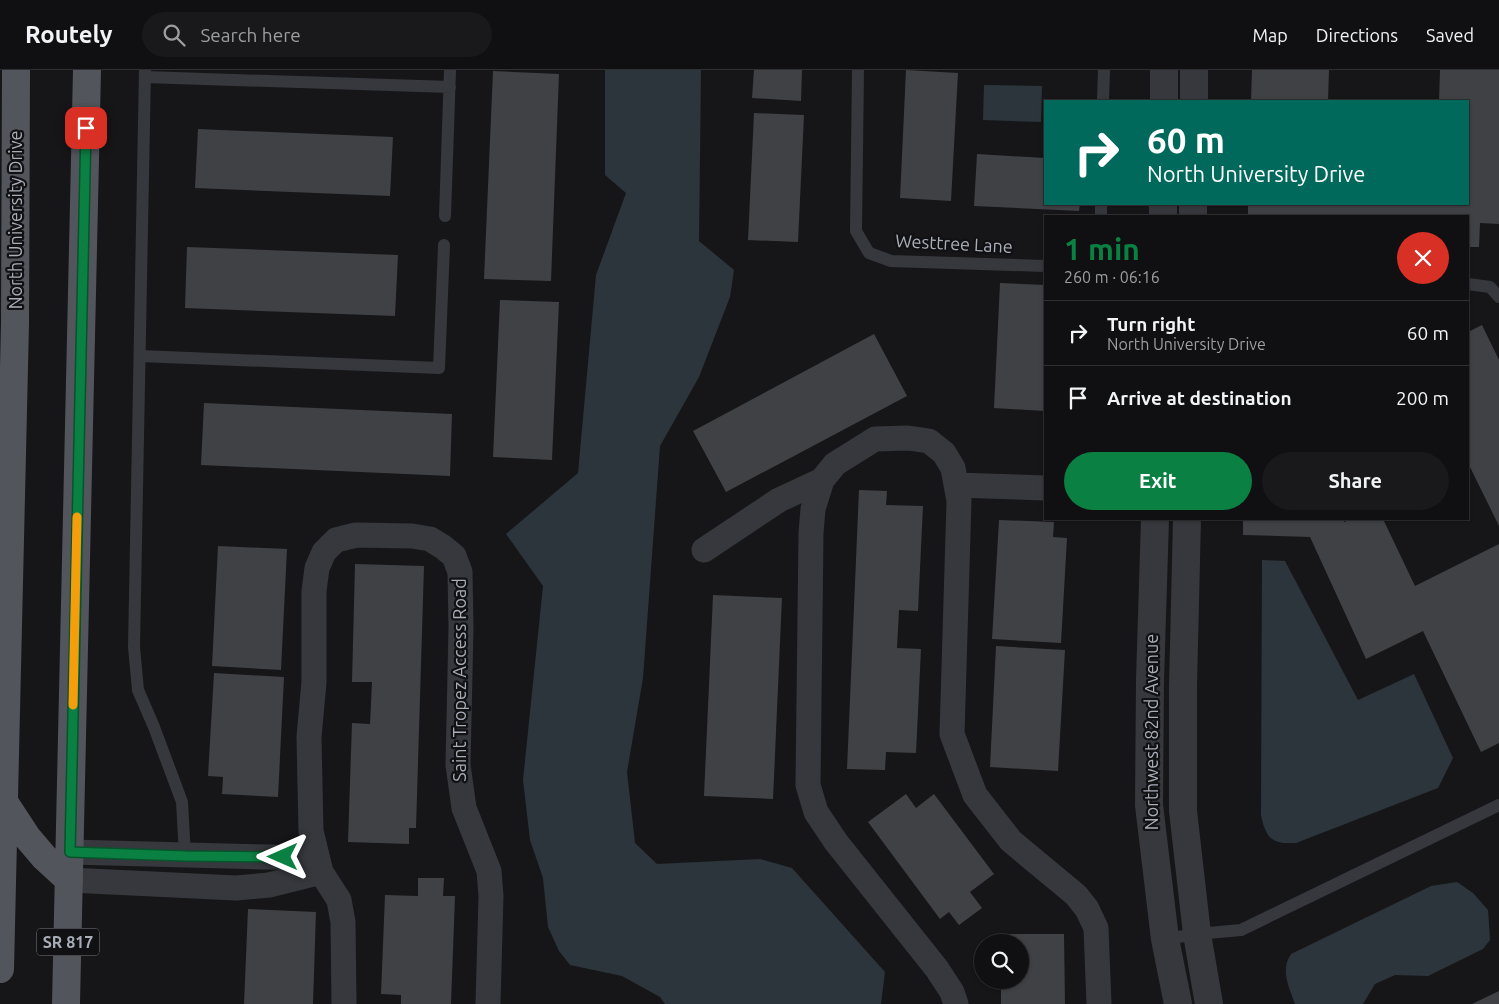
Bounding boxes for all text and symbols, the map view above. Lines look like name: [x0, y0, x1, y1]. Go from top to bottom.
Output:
search box: [142, 12, 492, 57]
text: Routely: [25, 21, 112, 48]
icon: search: [160, 21, 188, 49]
text: Search here: [200, 24, 301, 46]
text: Map: [1252, 25, 1288, 45]
text: Directions: [1316, 25, 1398, 45]
text: Saved: [1426, 25, 1474, 45]
pin: [65, 107, 107, 149]
icon: arrive: [72, 114, 100, 142]
icon: right: [1064, 120, 1129, 185]
text: 60 m: [1147, 120, 1225, 160]
street label: North University Drive: [5, 131, 25, 309]
text: North University Drive: [1147, 161, 1365, 186]
street label: Westtree Lane: [895, 230, 1013, 256]
text: 1 min: [1064, 232, 1140, 266]
button: close: [1397, 232, 1449, 284]
text: 260 m · 06:16: [1064, 268, 1160, 286]
text: Turn right: [1107, 313, 1195, 335]
icon: right: [1064, 319, 1092, 347]
text: 60 m: [1407, 322, 1449, 344]
text: North University Drive: [1107, 335, 1266, 353]
icon: arrive: [1064, 384, 1092, 412]
text: Arrive at destination: [1107, 387, 1292, 409]
text: 200 m: [1396, 387, 1449, 409]
button: Exit: [1064, 452, 1252, 510]
button: Share: [1262, 452, 1449, 510]
street label: Saint Tropez Access Road: [449, 578, 469, 782]
street label: Northwest 82nd Avenue: [1141, 634, 1161, 830]
position arrow: [256, 830, 308, 882]
road number: SR 817: [37, 929, 99, 956]
map controls: [974, 934, 1029, 989]
button: search: [974, 934, 1029, 989]

